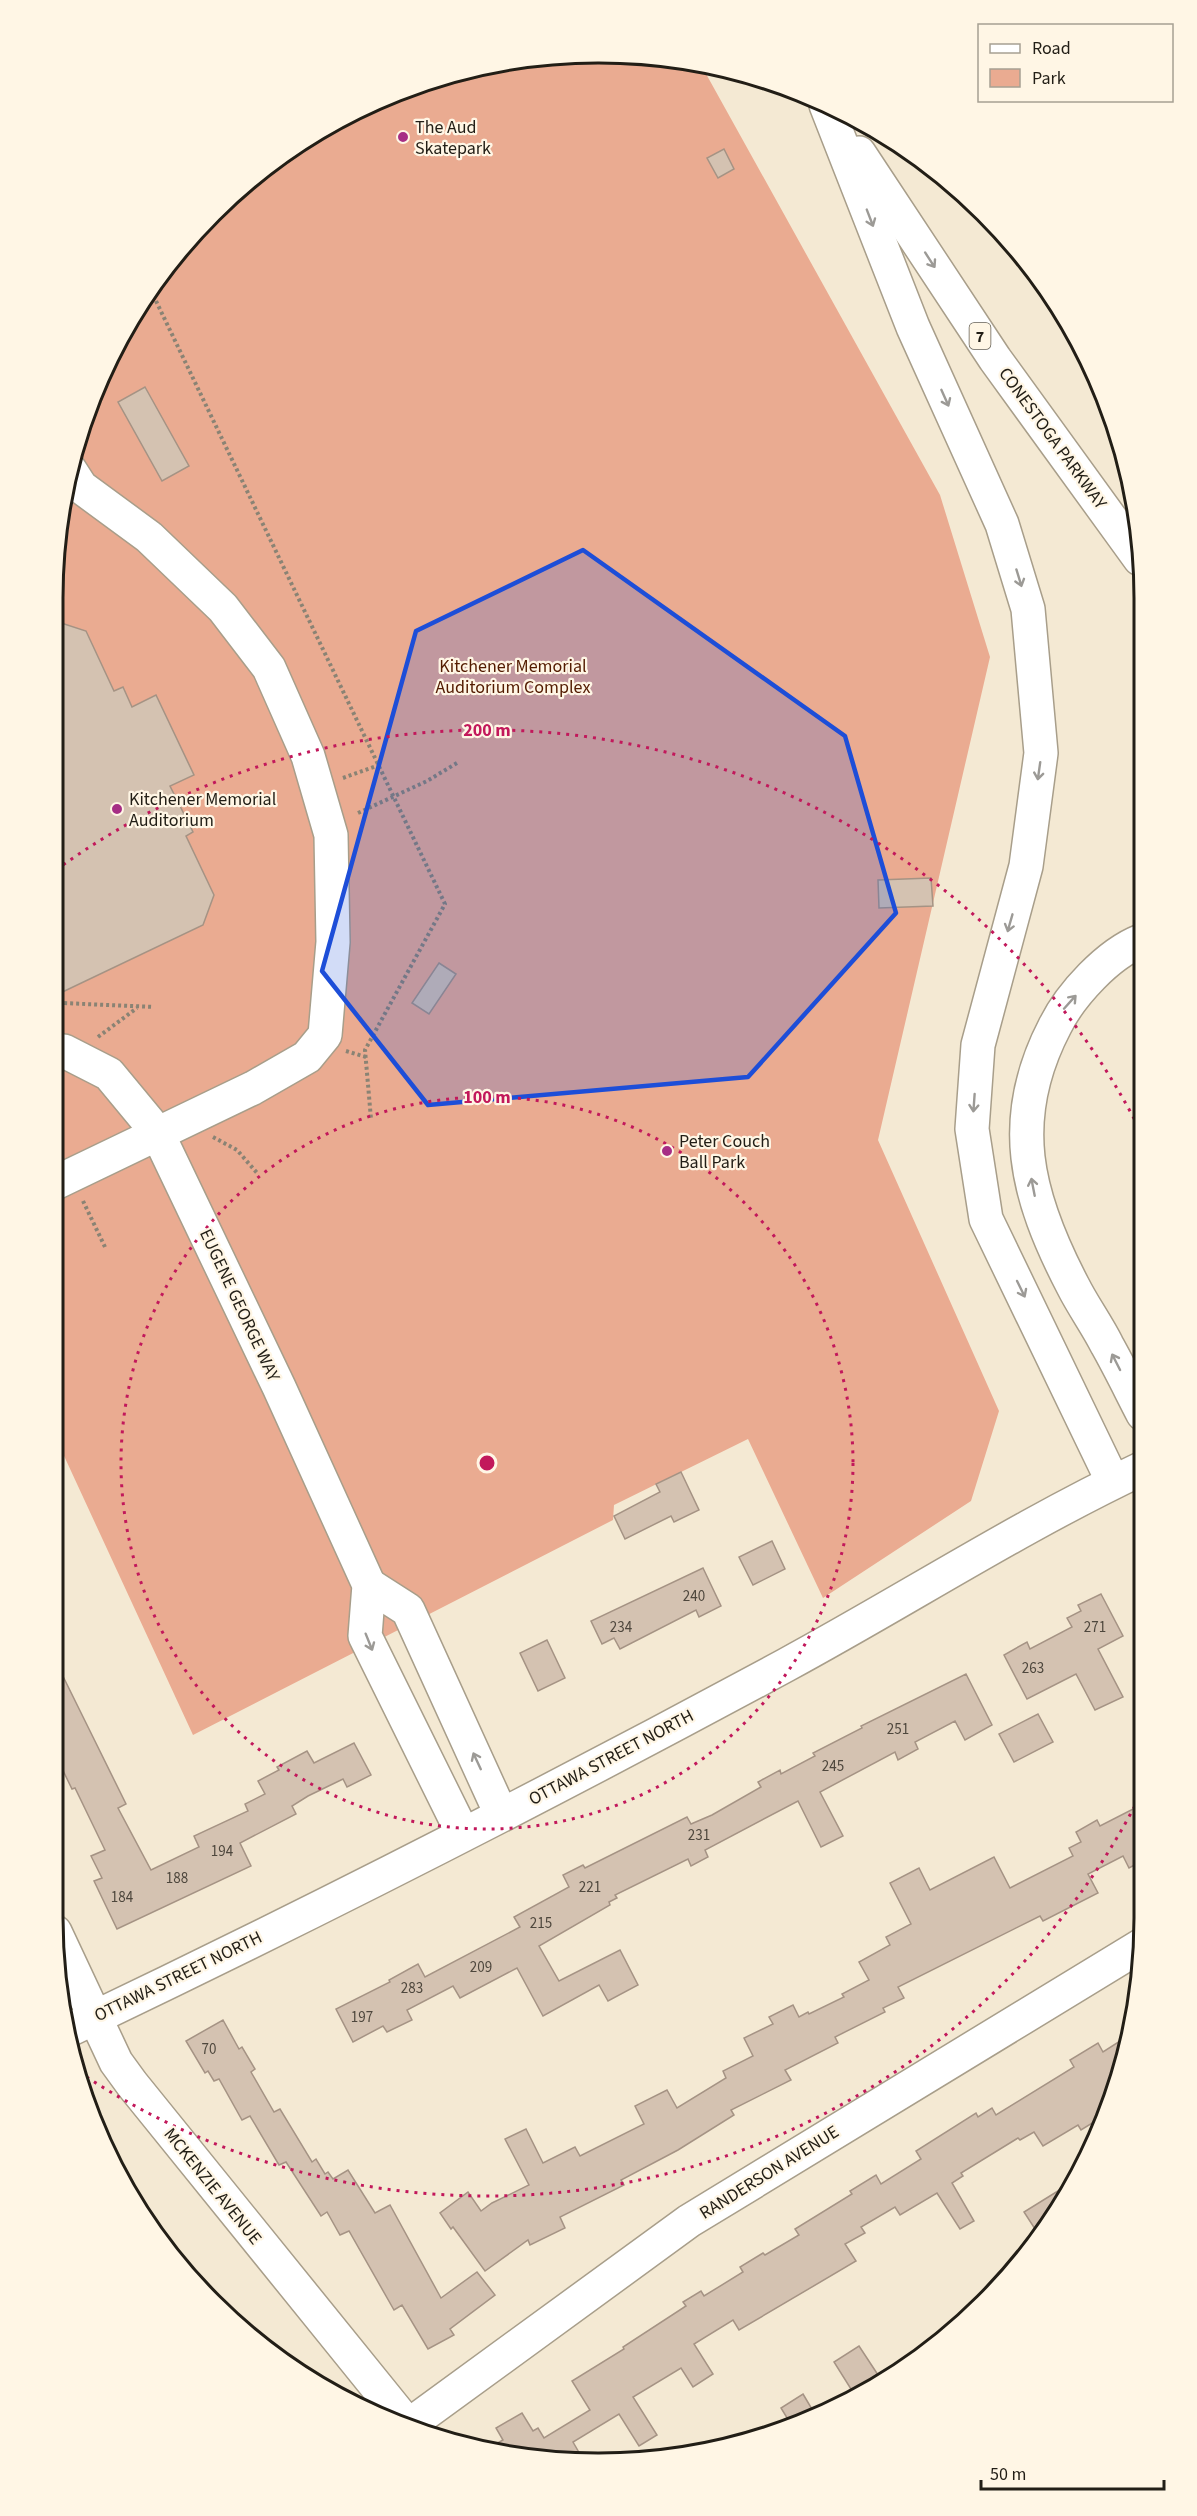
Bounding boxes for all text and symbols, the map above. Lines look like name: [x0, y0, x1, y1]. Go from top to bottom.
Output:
legend: [978, 24, 1173, 102]
text: Road: [1032, 36, 1071, 61]
text: Park: [1032, 66, 1066, 91]
place label: The Aud Skatepark: [415, 115, 491, 161]
marker: The Aud Skatepark: [396, 130, 410, 144]
one-way arrow: [865, 208, 876, 227]
one-way arrow: [924, 252, 936, 268]
road number: 7: [970, 323, 990, 349]
street label: CONESTOGA PARKWAY: [993, 362, 1113, 515]
one-way arrow: [940, 388, 951, 406]
one-way arrow: [1014, 568, 1025, 587]
park label: Kitchener Memorial Auditorium Complex: [436, 654, 590, 700]
text: 200 m: [463, 718, 511, 743]
one-way arrow: [1033, 761, 1044, 780]
place label: Kitchener Memorial Auditorium: [129, 787, 276, 833]
marker: Kitchener Memorial Auditorium: [110, 802, 124, 816]
one-way arrow: [1004, 913, 1015, 932]
one-way arrow: [1063, 995, 1077, 1010]
text: 100 m: [463, 1085, 511, 1110]
one-way arrow: [968, 1093, 979, 1113]
place label: Peter Couch Ball Park: [679, 1129, 770, 1175]
marker: Peter Couch Ball Park: [660, 1144, 674, 1158]
one-way arrow: [1027, 1177, 1038, 1197]
street label: EUGENE GEORGE WAY: [193, 1225, 286, 1386]
one-way arrow: [1015, 1280, 1027, 1298]
one-way arrow: [1110, 1354, 1122, 1371]
centre of rings: [477, 1453, 497, 1473]
house number: 240: [683, 1586, 705, 1607]
house number: 234: [610, 1617, 633, 1638]
house number: 271: [1084, 1617, 1106, 1638]
one-way arrow: [364, 1633, 375, 1651]
house number: 263: [1022, 1658, 1044, 1679]
street label: OTTAWA STREET NORTH: [524, 1703, 698, 1812]
house number: 251: [887, 1719, 909, 1740]
one-way arrow: [470, 1752, 482, 1770]
house number: 245: [822, 1756, 844, 1777]
house number: 231: [688, 1825, 710, 1846]
house number: 194: [211, 1841, 234, 1862]
house number: 188: [166, 1868, 188, 1889]
house number: 221: [579, 1877, 601, 1898]
house number: 184: [111, 1887, 134, 1908]
house number: 215: [530, 1913, 552, 1934]
street label: OTTAWA STREET NORTH: [90, 1925, 266, 2028]
house number: 209: [470, 1957, 492, 1978]
house number: 283: [401, 1978, 423, 1999]
house number: 197: [351, 2007, 373, 2028]
house number: 70: [202, 2039, 216, 2060]
street label: RANDERSON AVENUE: [695, 2119, 844, 2225]
street label: MCKENZIE AVENUE: [158, 2123, 267, 2250]
scale bar: [981, 2453, 1164, 2491]
text: 50 m: [990, 2462, 1026, 2487]

